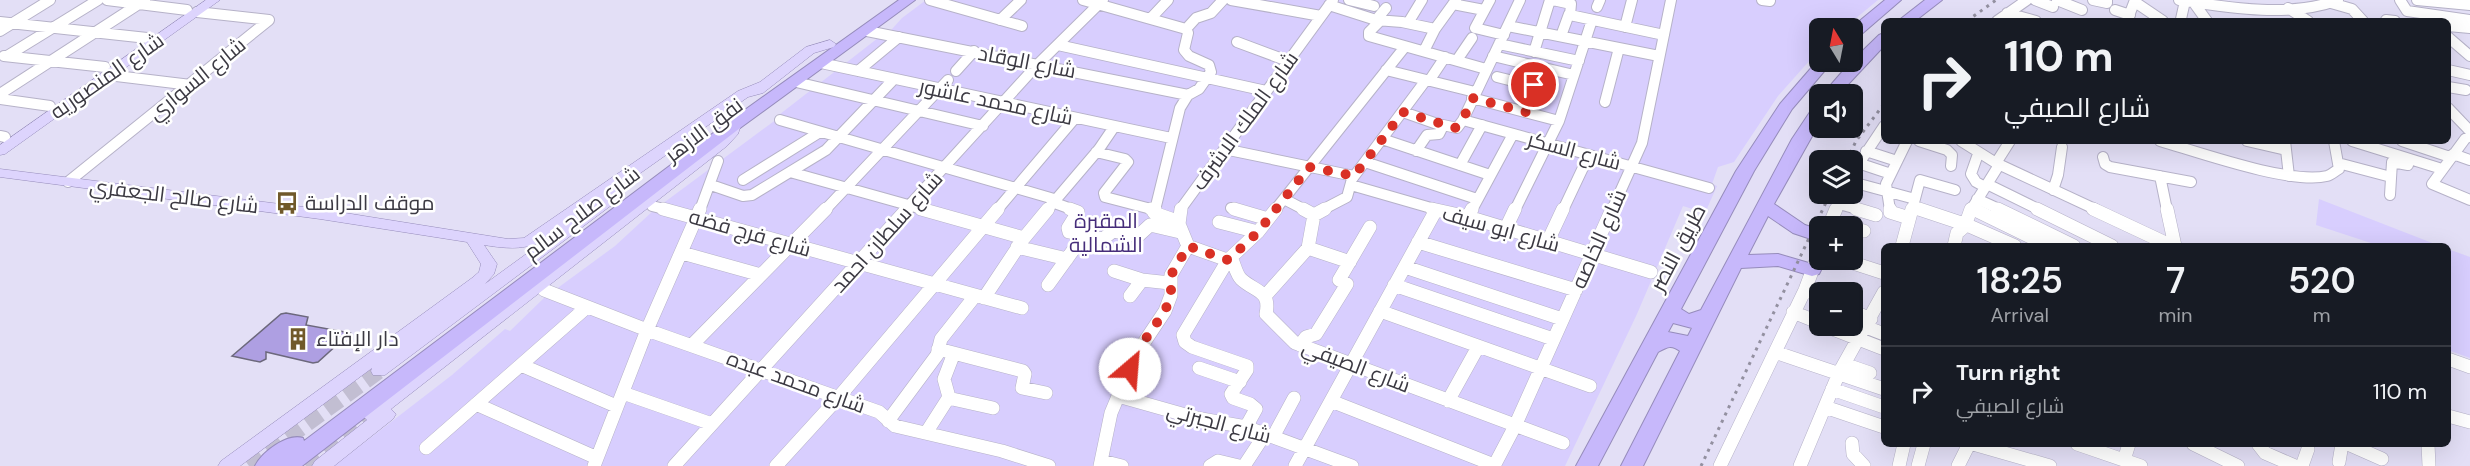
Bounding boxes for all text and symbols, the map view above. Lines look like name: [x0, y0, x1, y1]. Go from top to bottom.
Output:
north arrow: [1809, 18, 1863, 72]
map controls: [1809, 18, 1863, 336]
street label: شارع المنصوريه: [44, 26, 170, 126]
text: 110 m: [2004, 29, 2114, 84]
street label: شارع السواري: [142, 31, 253, 129]
street label: شارع الوقاد: [976, 39, 1078, 85]
icon: right: [1905, 42, 1983, 120]
street label: شارع الملك الاشرف: [1185, 46, 1305, 196]
pin: [1508, 59, 1559, 110]
icon: arrive: [1517, 68, 1550, 101]
street label: شارع محمد عاشور: [915, 72, 1076, 132]
button: sound: [1809, 84, 1863, 138]
text: شارع الصيفي: [2004, 90, 2150, 125]
street label: نفق الازهر: [658, 91, 749, 169]
street label: شارع السكر: [1523, 125, 1624, 177]
button: layers: [1809, 150, 1863, 204]
street label: شارع صلاح سالم: [518, 160, 646, 266]
street label: شارع سلطان احمد: [825, 165, 949, 299]
street label: شارع صالح الجعفري: [88, 172, 260, 222]
street label: شارع الخاصه: [1565, 185, 1633, 293]
place label: موقف الدراسة: [305, 189, 434, 217]
bus stop icon: موقف الدراسة: [274, 190, 300, 216]
street label: شارع ابو سيف: [1439, 199, 1563, 259]
street label: طريق النصر: [1643, 200, 1713, 297]
street label: شارع فرج فضه: [686, 202, 814, 264]
park label: المقبرة الشمالية: [1069, 207, 1143, 259]
button: +: [1809, 216, 1863, 270]
text: 18:25: [1976, 257, 2063, 304]
text: 7: [2166, 257, 2185, 304]
text: 520: [2288, 257, 2356, 304]
button: −: [1809, 282, 1863, 336]
text: Arrival: [1991, 302, 2049, 328]
text: min: [2158, 302, 2193, 328]
text: m: [2313, 302, 2331, 328]
place label: دار الإفتاء: [316, 325, 399, 353]
building icon: دار الإفتاء: [285, 326, 311, 352]
street label: شارع الصيفي: [1297, 333, 1414, 401]
position arrow: [1098, 337, 1162, 401]
street label: شارع محمد عبده: [723, 344, 869, 420]
text: Turn right: [1956, 358, 2061, 387]
icon: right: [1905, 375, 1938, 408]
text: 110 m: [2373, 377, 2427, 406]
text: شارع الصيفي: [1956, 393, 2064, 419]
street label: شارع الجبرتي: [1163, 396, 1274, 452]

